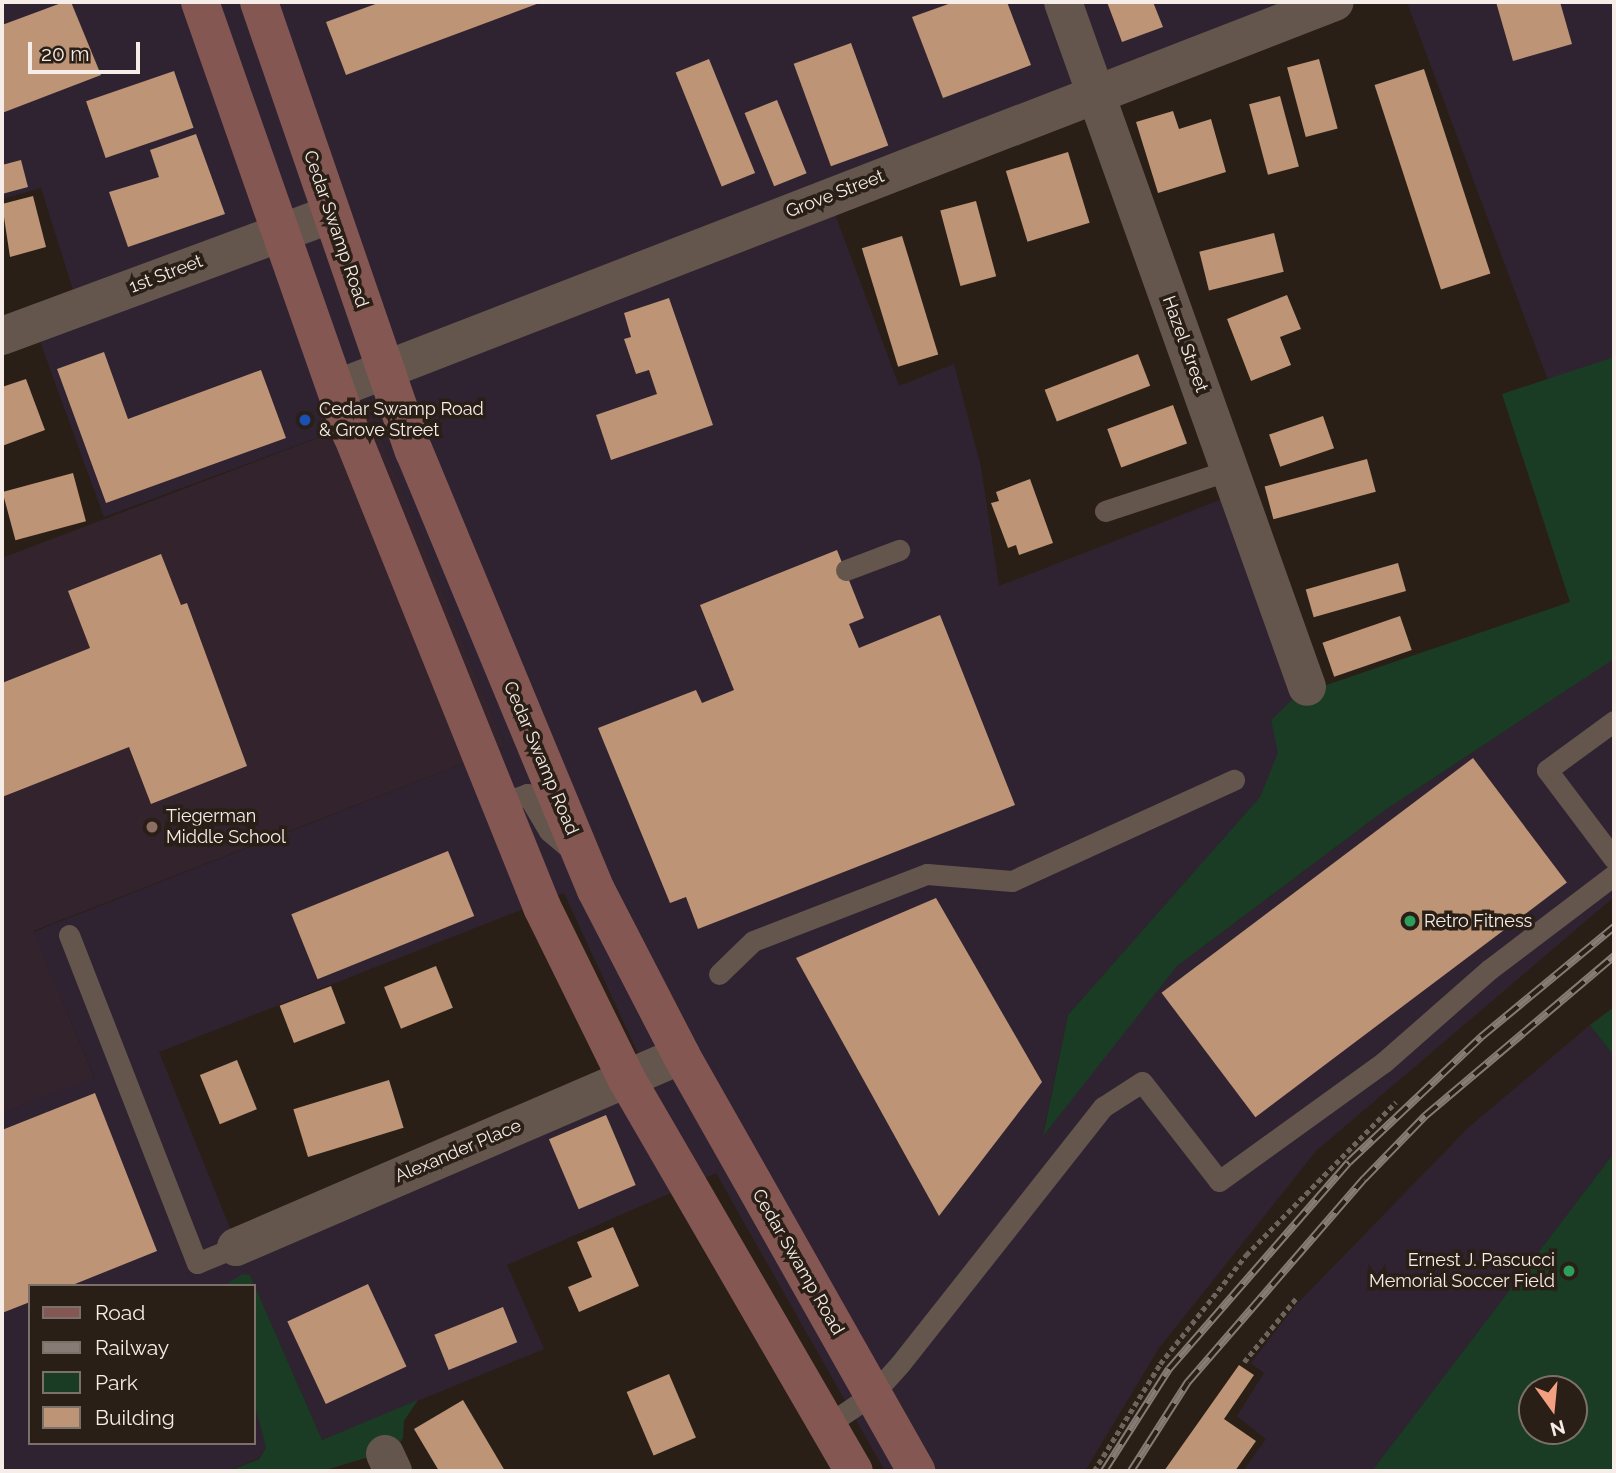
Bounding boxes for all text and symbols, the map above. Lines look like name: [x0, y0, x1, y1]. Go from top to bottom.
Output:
scale bar: [32, 28, 144, 72]
text: 20 m: [41, 41, 89, 66]
street label: Cedar Swamp Road: [299, 147, 373, 311]
street label: Grove Street: [783, 165, 887, 223]
street label: 1st Street: [126, 250, 206, 298]
street label: Hazel Street: [1157, 293, 1213, 395]
place label: Cedar Swamp Road & Grove Street: [319, 399, 484, 442]
marker: Cedar Swamp Road & Grove Street: [297, 412, 313, 428]
street label: Cedar Swamp Road: [499, 678, 583, 838]
place label: Tiegerman Middle School: [166, 806, 286, 848]
marker: Tiegerman Middle School: [144, 819, 160, 835]
place label: Retro Fitness: [1424, 910, 1532, 932]
marker: Retro Fitness: [1402, 913, 1418, 929]
street label: Alexander Place: [391, 1115, 525, 1187]
street label: Cedar Swamp Road: [747, 1185, 849, 1339]
place label: Ernest J. Pascucci Memorial Soccer Field: [1368, 1250, 1555, 1292]
marker: Ernest J. Pascucci Memorial Soccer Field: [1561, 1263, 1577, 1279]
legend: [28, 1284, 256, 1445]
text: Road: [95, 1300, 145, 1325]
text: Railway: [95, 1335, 169, 1360]
text: Park: [95, 1370, 138, 1395]
north arrow: [1518, 1375, 1588, 1445]
text: Building: [95, 1405, 175, 1430]
text: N: [1548, 1416, 1568, 1441]

